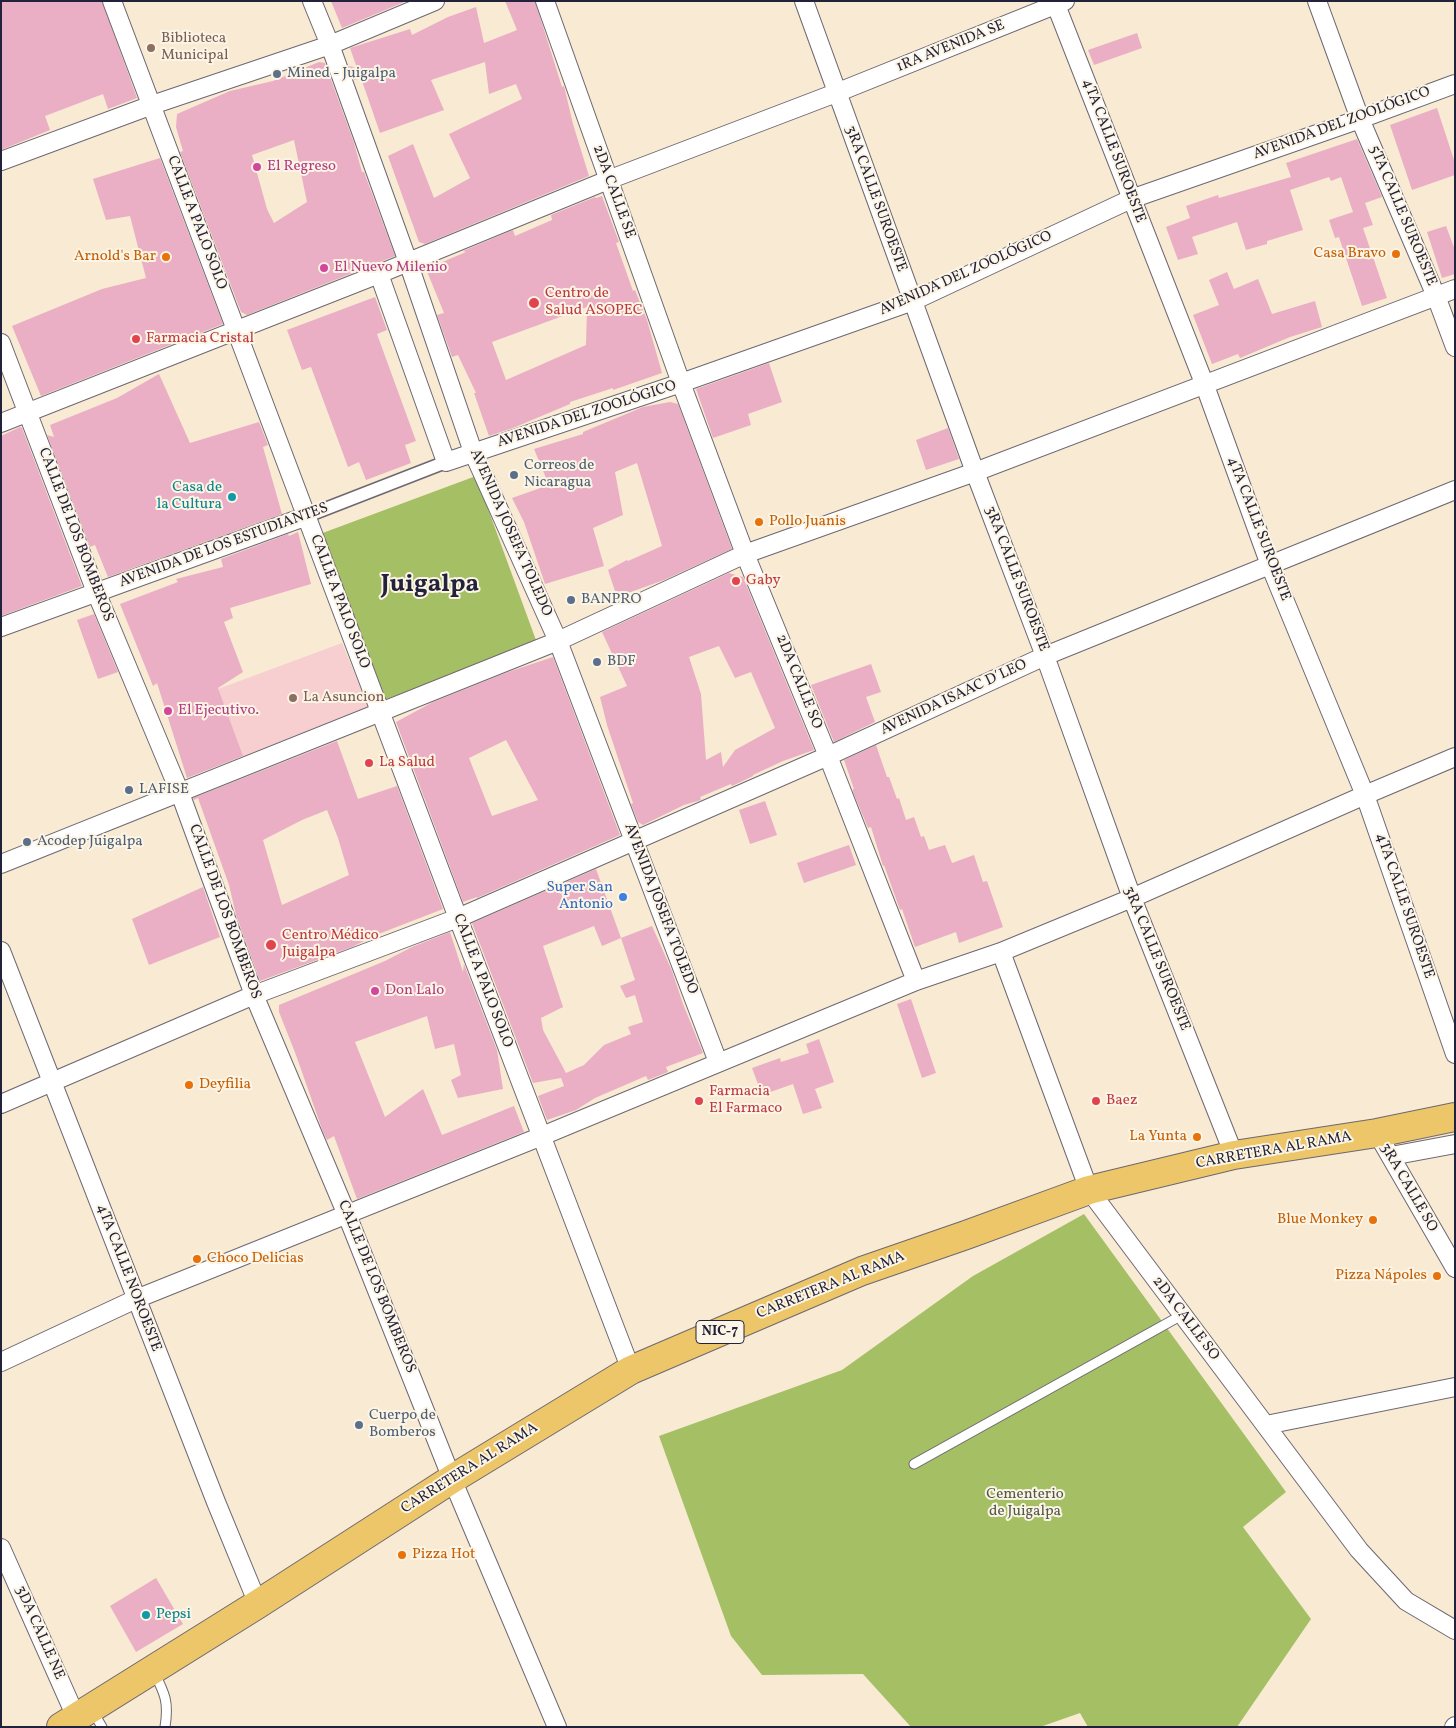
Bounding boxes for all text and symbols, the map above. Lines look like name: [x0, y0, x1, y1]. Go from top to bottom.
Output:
street label: 1RA AVENIDA SE: [894, 17, 1008, 77]
place label: Biblioteca Municipal: [161, 30, 228, 65]
marker: Biblioteca Municipal: [145, 42, 157, 54]
place label: Mined - Juigalpa: [287, 65, 396, 83]
marker: Mined - Juigalpa: [271, 68, 283, 80]
street label: 4TA CALLE SUROESTE: [1077, 76, 1149, 226]
street label: AVENIDA DEL ZOOLÓGICO: [1251, 84, 1433, 164]
street label: 3RA CALLE SUROESTE: [840, 124, 910, 274]
street label: 2DA CALLE SE: [588, 143, 638, 241]
street label: 5TA CALLE SUROESTE: [1364, 143, 1440, 289]
street label: CALLE A PALO SOLO: [162, 154, 230, 292]
place label: El Regreso: [267, 158, 336, 176]
marker: El Regreso: [251, 161, 263, 173]
street label: AVENIDA DEL ZOOLÓGICO: [877, 228, 1055, 320]
place label: Casa Bravo: [1313, 245, 1386, 263]
place label: Arnold's Bar: [74, 248, 156, 266]
marker: Casa Bravo: [1390, 248, 1402, 260]
marker: Arnold's Bar: [160, 251, 172, 263]
place label: El Nuevo Milenio: [334, 259, 447, 277]
marker: El Nuevo Milenio: [318, 262, 330, 274]
place label: Centro de Salud ASOPEC: [545, 285, 642, 320]
marker: Centro de Salud ASOPEC: [527, 296, 541, 310]
place label: Farmacia Cristal: [146, 330, 254, 348]
marker: Farmacia Cristal: [130, 333, 142, 345]
street label: AVENIDA DEL ZOOLÓGICO: [495, 378, 679, 452]
street label: CALLE DE LOS BOMBEROS: [34, 446, 116, 624]
street label: AVENIDA JOSEFA TOLEDO: [465, 446, 555, 620]
street label: 4TA CALLE SUROESTE: [1222, 454, 1294, 604]
place label: Correos de Nicaragua: [524, 457, 594, 492]
marker: Correos de Nicaragua: [508, 469, 520, 481]
place label: Casa de la Cultura: [157, 479, 222, 514]
marker: Casa de la Cultura: [226, 491, 238, 503]
street label: AVENIDA DE LOS ESTUDIANTES: [117, 500, 331, 592]
street label: 3RA CALLE SUROESTE: [980, 504, 1052, 654]
place label: Pollo Juanis: [769, 513, 846, 531]
marker: Pollo Juanis: [753, 516, 765, 528]
street label: CALLE A PALO SOLO: [305, 533, 373, 671]
district label: Juigalpa: [381, 571, 479, 601]
place label: Gaby: [746, 572, 781, 590]
marker: Gaby: [730, 575, 742, 587]
place label: BANPRO: [581, 591, 642, 609]
marker: BANPRO: [565, 594, 577, 606]
street label: 2DA CALLE SO: [771, 632, 825, 732]
place label: BDF: [607, 653, 636, 671]
marker: BDF: [591, 656, 603, 668]
street label: AVENIDA ISAAC D´LEO: [878, 656, 1030, 740]
place label: La Asuncion: [303, 689, 384, 707]
marker: La Asuncion: [287, 692, 299, 704]
place label: El Ejecutivo.: [178, 702, 259, 720]
marker: El Ejecutivo.: [162, 705, 174, 717]
place label: La Salud: [379, 754, 435, 772]
marker: La Salud: [363, 757, 375, 769]
place label: LAFISE: [139, 781, 189, 799]
marker: LAFISE: [123, 784, 135, 796]
street label: AVENIDA JOSEFA TOLEDO: [619, 821, 701, 997]
street label: CALLE DE LOS BOMBEROS: [184, 822, 264, 1002]
street label: 4TA CALLE SUROESTE: [1371, 831, 1437, 981]
place label: Acodep Juigalpa: [37, 833, 143, 851]
marker: Acodep Juigalpa: [21, 836, 33, 848]
place label: Super San Antonio: [547, 879, 613, 914]
street label: 3RA CALLE SUROESTE: [1119, 884, 1193, 1034]
marker: Super San Antonio: [617, 891, 629, 903]
street label: CALLE A PALO SOLO: [448, 912, 516, 1050]
place label: Centro Médico Juigalpa: [282, 927, 379, 962]
marker: Centro Médico Juigalpa: [264, 938, 278, 952]
place label: Don Lalo: [385, 982, 444, 1000]
marker: Don Lalo: [369, 985, 381, 997]
place label: Deyfilia: [199, 1076, 251, 1094]
marker: Deyfilia: [183, 1079, 195, 1091]
place label: Farmacia El Farmaco: [709, 1083, 782, 1118]
place label: Baez: [1106, 1092, 1137, 1110]
marker: Farmacia El Farmaco: [693, 1095, 705, 1107]
marker: Baez: [1090, 1095, 1102, 1107]
place label: La Yunta: [1129, 1128, 1187, 1146]
street label: CARRETERA AL RAMA: [1195, 1128, 1353, 1174]
marker: La Yunta: [1191, 1131, 1203, 1143]
street label: 3RA CALLE SO: [1375, 1140, 1441, 1236]
street label: CALLE DE LOS BOMBEROS: [333, 1198, 419, 1376]
street label: 4TA CALLE NOROESTE: [92, 1202, 164, 1354]
place label: Blue Monkey: [1277, 1211, 1363, 1229]
marker: Blue Monkey: [1367, 1214, 1379, 1226]
street label: CARRETERA AL RAMA: [754, 1248, 908, 1324]
place label: Choco Delicias: [207, 1250, 304, 1268]
marker: Choco Delicias: [191, 1253, 203, 1265]
place label: Pizza Nápoles: [1335, 1267, 1427, 1285]
marker: Pizza Nápoles: [1431, 1270, 1443, 1282]
street label: 2DA CALLE SO: [1148, 1274, 1222, 1364]
road number: NIC-7: [696, 1320, 744, 1344]
place label: Cuerpo de Bomberos: [369, 1407, 436, 1442]
marker: Cuerpo de Bomberos: [353, 1419, 365, 1431]
street label: CARRETERA AL RAMA: [398, 1420, 542, 1518]
park label: Cementerio de Juigalpa: [986, 1486, 1064, 1521]
place label: Pizza Hot: [412, 1546, 475, 1564]
marker: Pizza Hot: [396, 1549, 408, 1561]
street label: 3DA CALLE NE: [10, 1583, 68, 1683]
place label: Pepsi: [156, 1606, 191, 1624]
marker: Pepsi: [140, 1609, 152, 1621]

